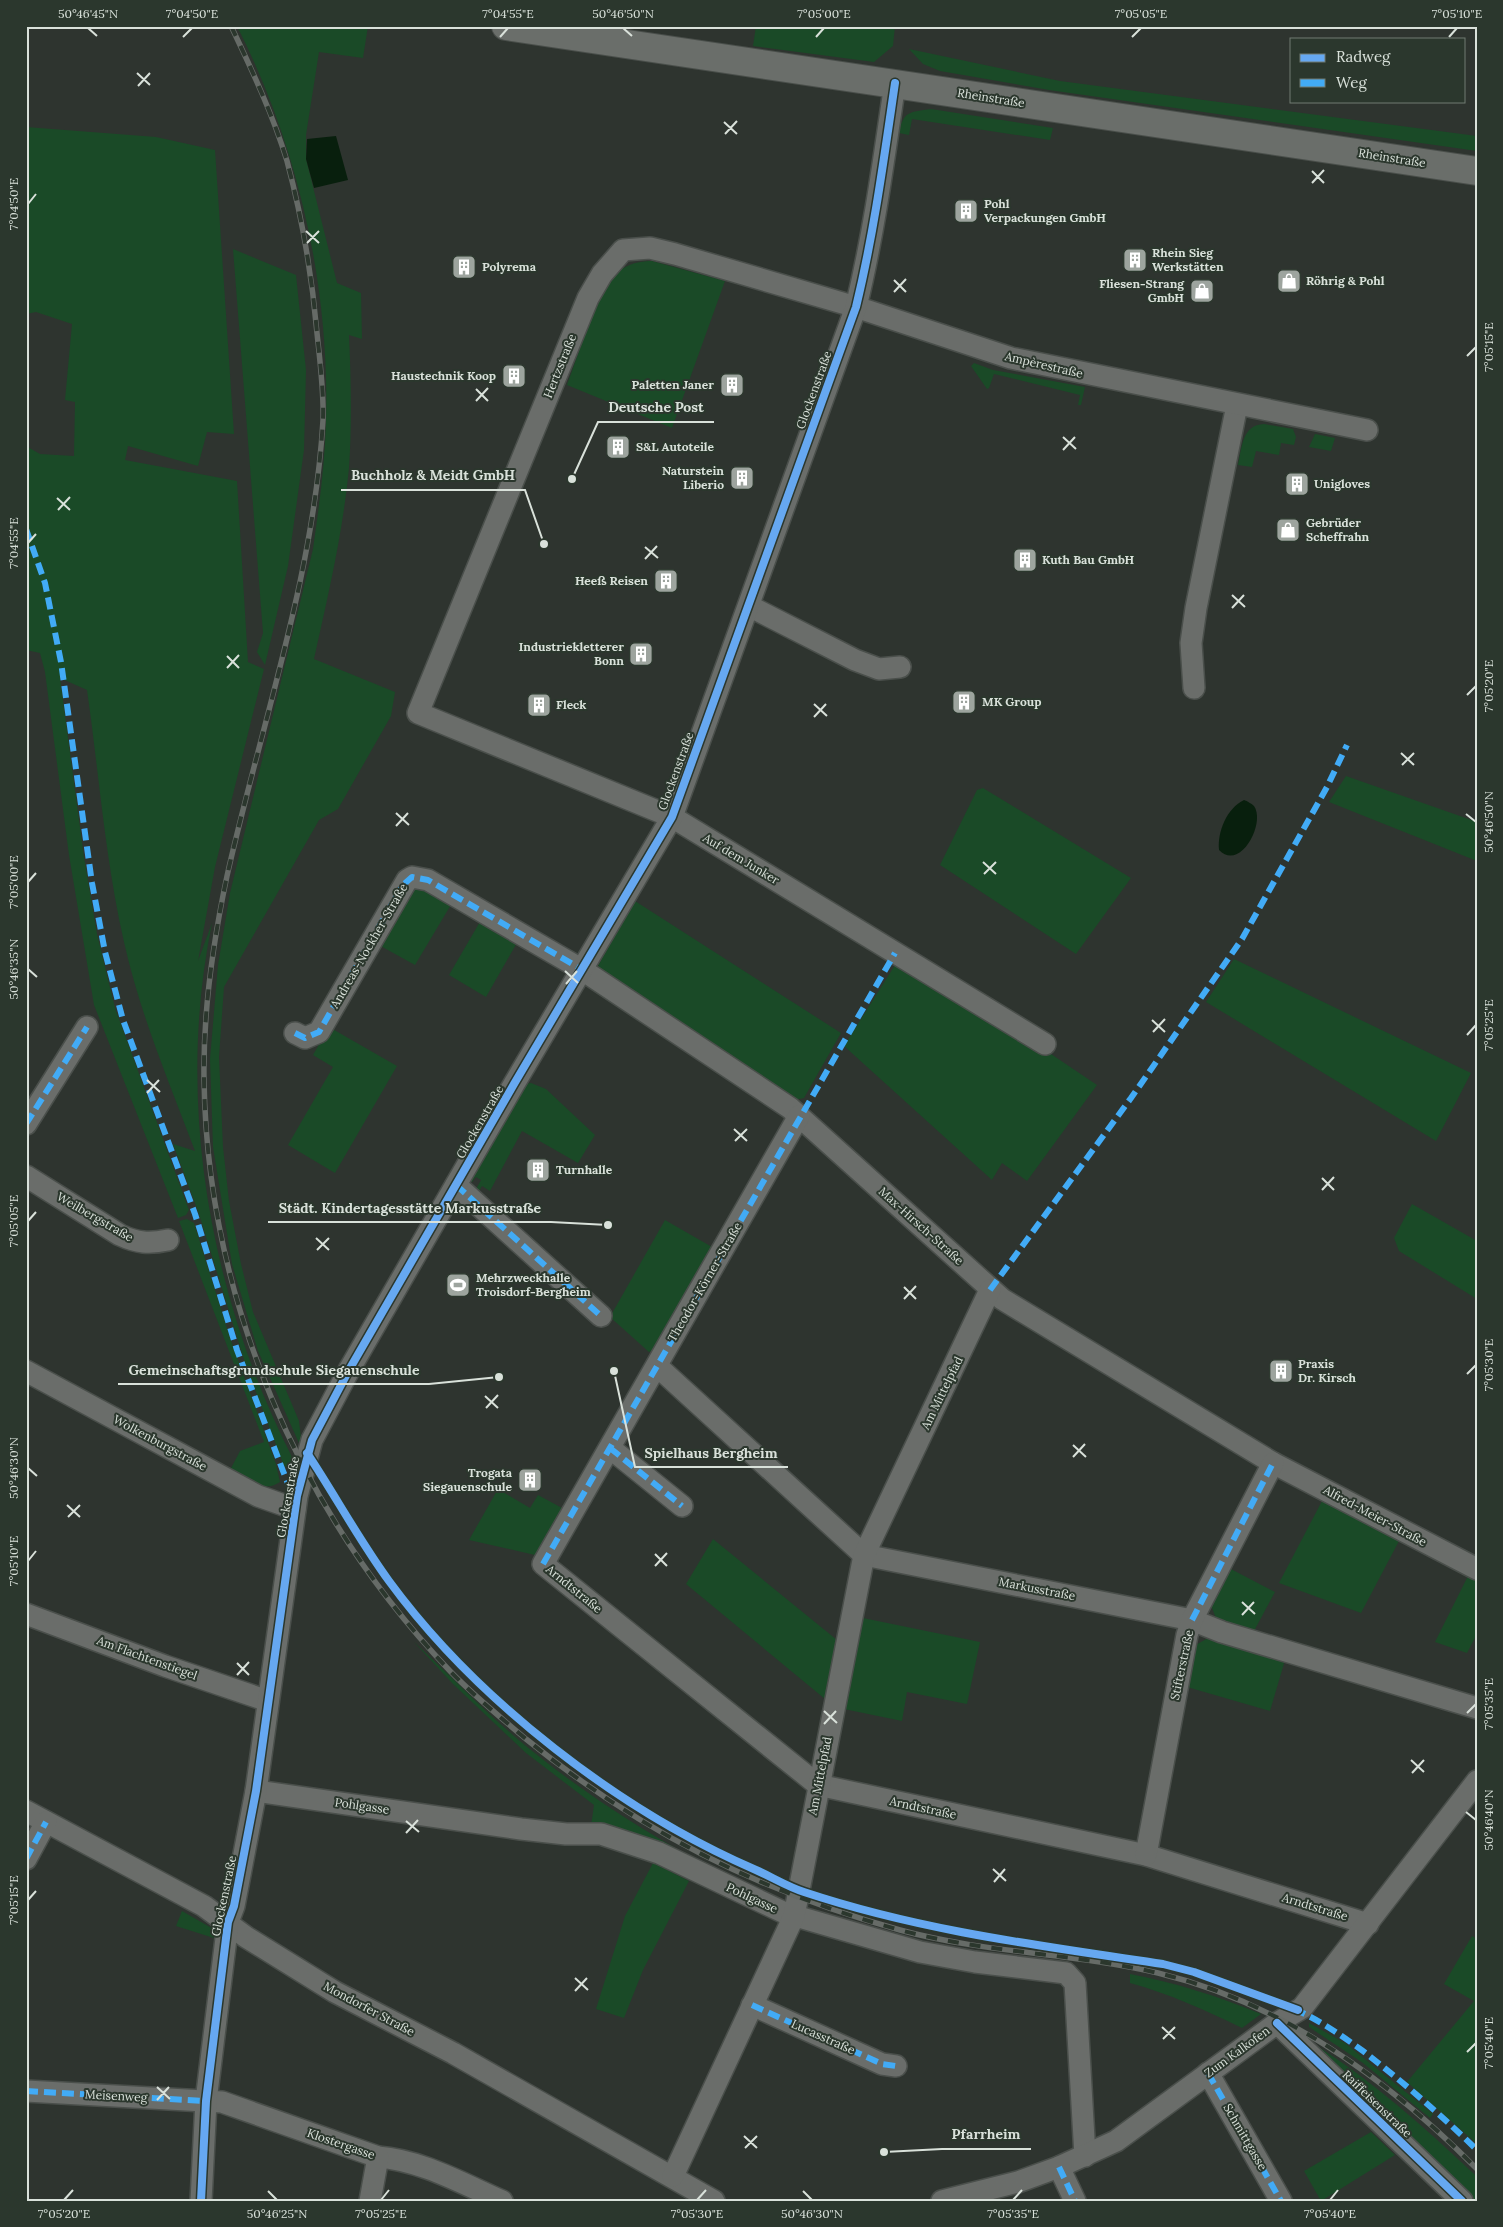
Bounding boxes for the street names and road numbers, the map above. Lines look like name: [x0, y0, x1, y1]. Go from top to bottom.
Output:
street label: Rheinstraße: [956, 85, 1026, 110]
street label: Rheinstraße: [1357, 145, 1427, 170]
street label: Hertzstraße: [540, 331, 579, 400]
street label: Glockenstraße: [792, 348, 835, 431]
street label: Ampèrestraße: [1003, 348, 1085, 381]
street label: Glockenstraße: [654, 729, 697, 812]
street label: Auf dem Junker: [699, 829, 783, 888]
street label: Andreas-Nockher-Straße: [326, 880, 411, 1012]
street label: Glockenstraße: [453, 1082, 507, 1161]
street label: Max-Hirsch-Straße: [876, 1184, 967, 1268]
street label: Weilbergstraße: [54, 1189, 137, 1245]
street label: Theodor-Körner-Straße: [664, 1219, 745, 1344]
street label: Am Mittelpfad: [917, 1354, 966, 1433]
street label: Wolkenburgstraße: [111, 1412, 210, 1474]
street label: Glockenstraße: [273, 1455, 302, 1539]
street label: Alfred-Meier-Straße: [1320, 1482, 1430, 1549]
street label: Arndtstraße: [542, 1561, 606, 1616]
street label: Markusstraße: [998, 1574, 1077, 1603]
street label: Stifterstraße: [1167, 1628, 1196, 1701]
street label: Am Flachtenstiegel: [94, 1632, 199, 1683]
street label: Am Mittelpfad: [804, 1735, 834, 1817]
street label: Arndtstraße: [887, 1793, 958, 1822]
street label: Pohlgasse: [334, 1794, 391, 1817]
street label: Glockenstraße: [208, 1854, 239, 1938]
street label: Pohlgasse: [724, 1879, 781, 1916]
street label: Arndtstraße: [1280, 1889, 1350, 1924]
street label: Mondorfer Straße: [321, 1978, 418, 2039]
street label: Lucasstraße: [789, 2016, 858, 2058]
street label: Zum Kalkofen: [1201, 2023, 1272, 2080]
street label: Raiffeisenstraße: [1340, 2067, 1416, 2141]
street label: Meisenweg: [84, 2086, 148, 2105]
street label: Schmittgasse: [1220, 2101, 1271, 2173]
street label: Klostergasse: [305, 2125, 378, 2162]

